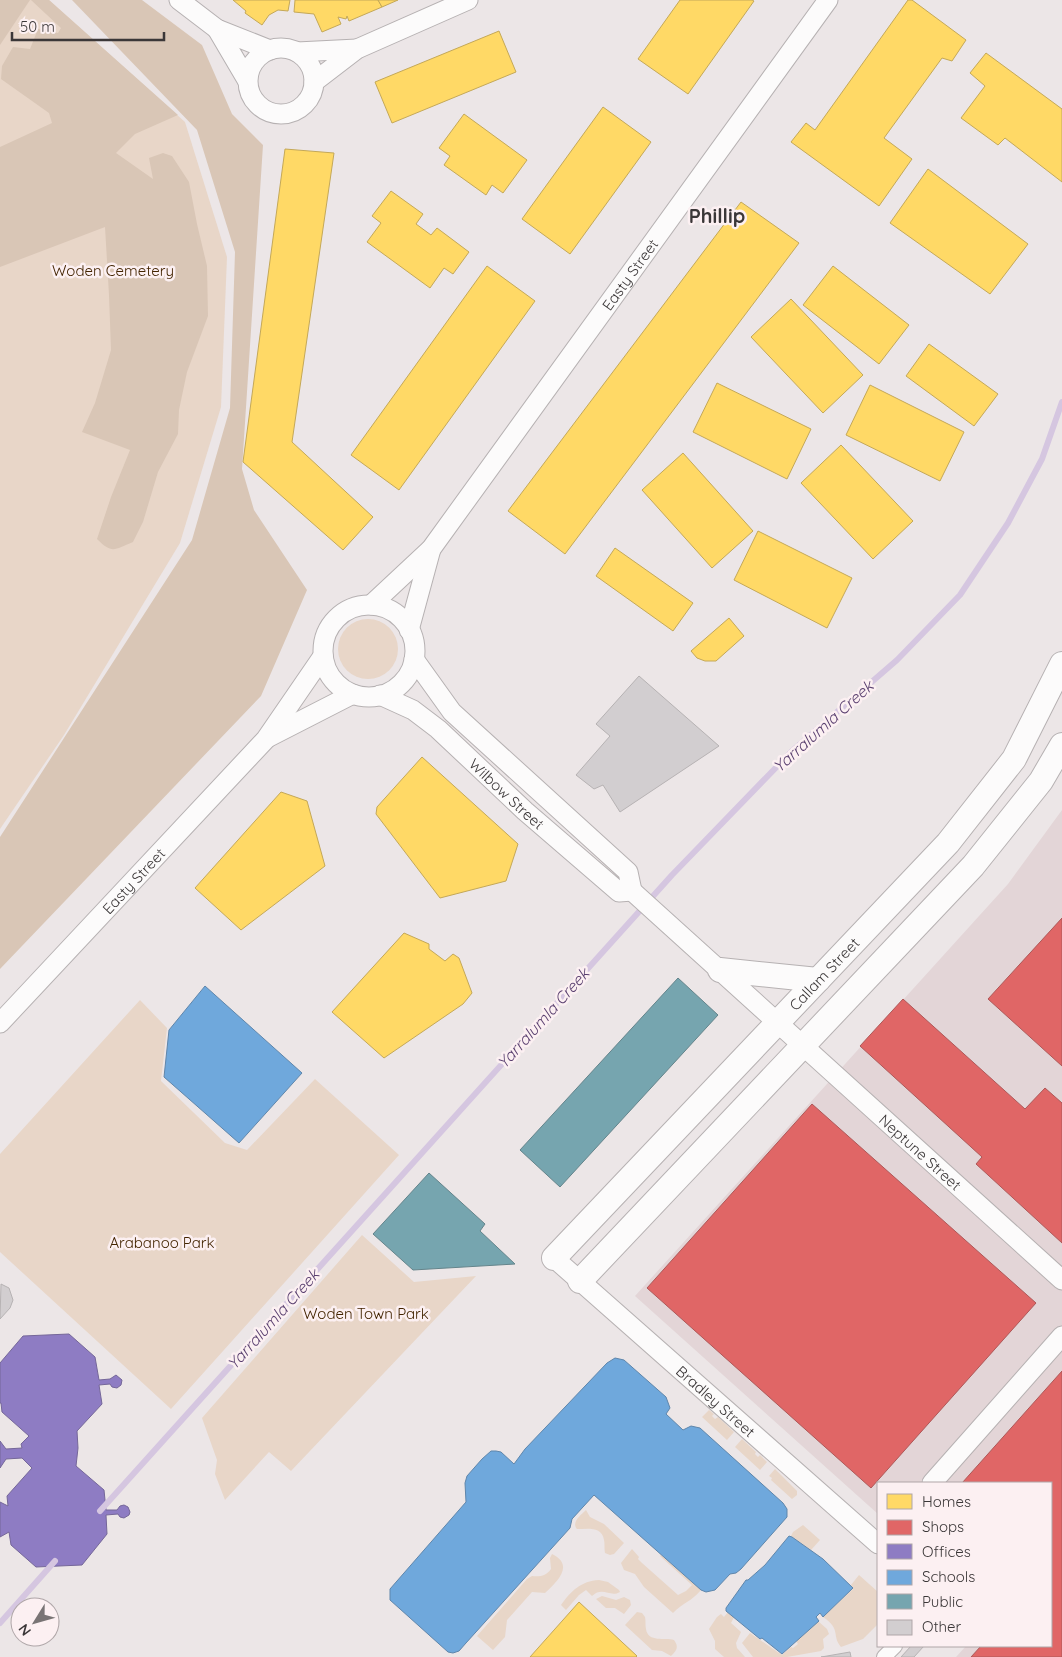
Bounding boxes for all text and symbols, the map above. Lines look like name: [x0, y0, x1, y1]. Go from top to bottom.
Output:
scale bar: [12, 10, 165, 42]
text: 50 m: [20, 17, 55, 36]
district label: Phillip: [689, 203, 745, 228]
street label: Easty Street: [597, 235, 662, 314]
park label: Woden Cemetery: [52, 261, 174, 280]
water label: Yarralumla Creek: [769, 675, 878, 776]
street label: Wilbow Street: [465, 754, 548, 833]
street label: Easty Street: [98, 844, 169, 918]
street label: Callam Street: [785, 933, 863, 1014]
water label: Yarralumla Creek: [493, 963, 594, 1072]
street label: Neptune Street: [875, 1110, 966, 1194]
park label: Arabanoo Park: [109, 1233, 215, 1252]
water label: Yarralumla Creek: [223, 1264, 324, 1373]
park label: Woden Town Park: [303, 1304, 429, 1323]
street label: Bradley Street: [673, 1361, 759, 1441]
legend: [877, 1482, 1052, 1647]
text: Homes: [922, 1492, 971, 1511]
text: Shops: [922, 1517, 964, 1536]
text: Offices: [922, 1542, 971, 1561]
text: Schools: [922, 1567, 975, 1586]
text: Public: [922, 1592, 963, 1611]
north arrow: [10, 1597, 60, 1647]
text: Other: [922, 1617, 962, 1636]
text: N: [14, 1620, 35, 1639]

